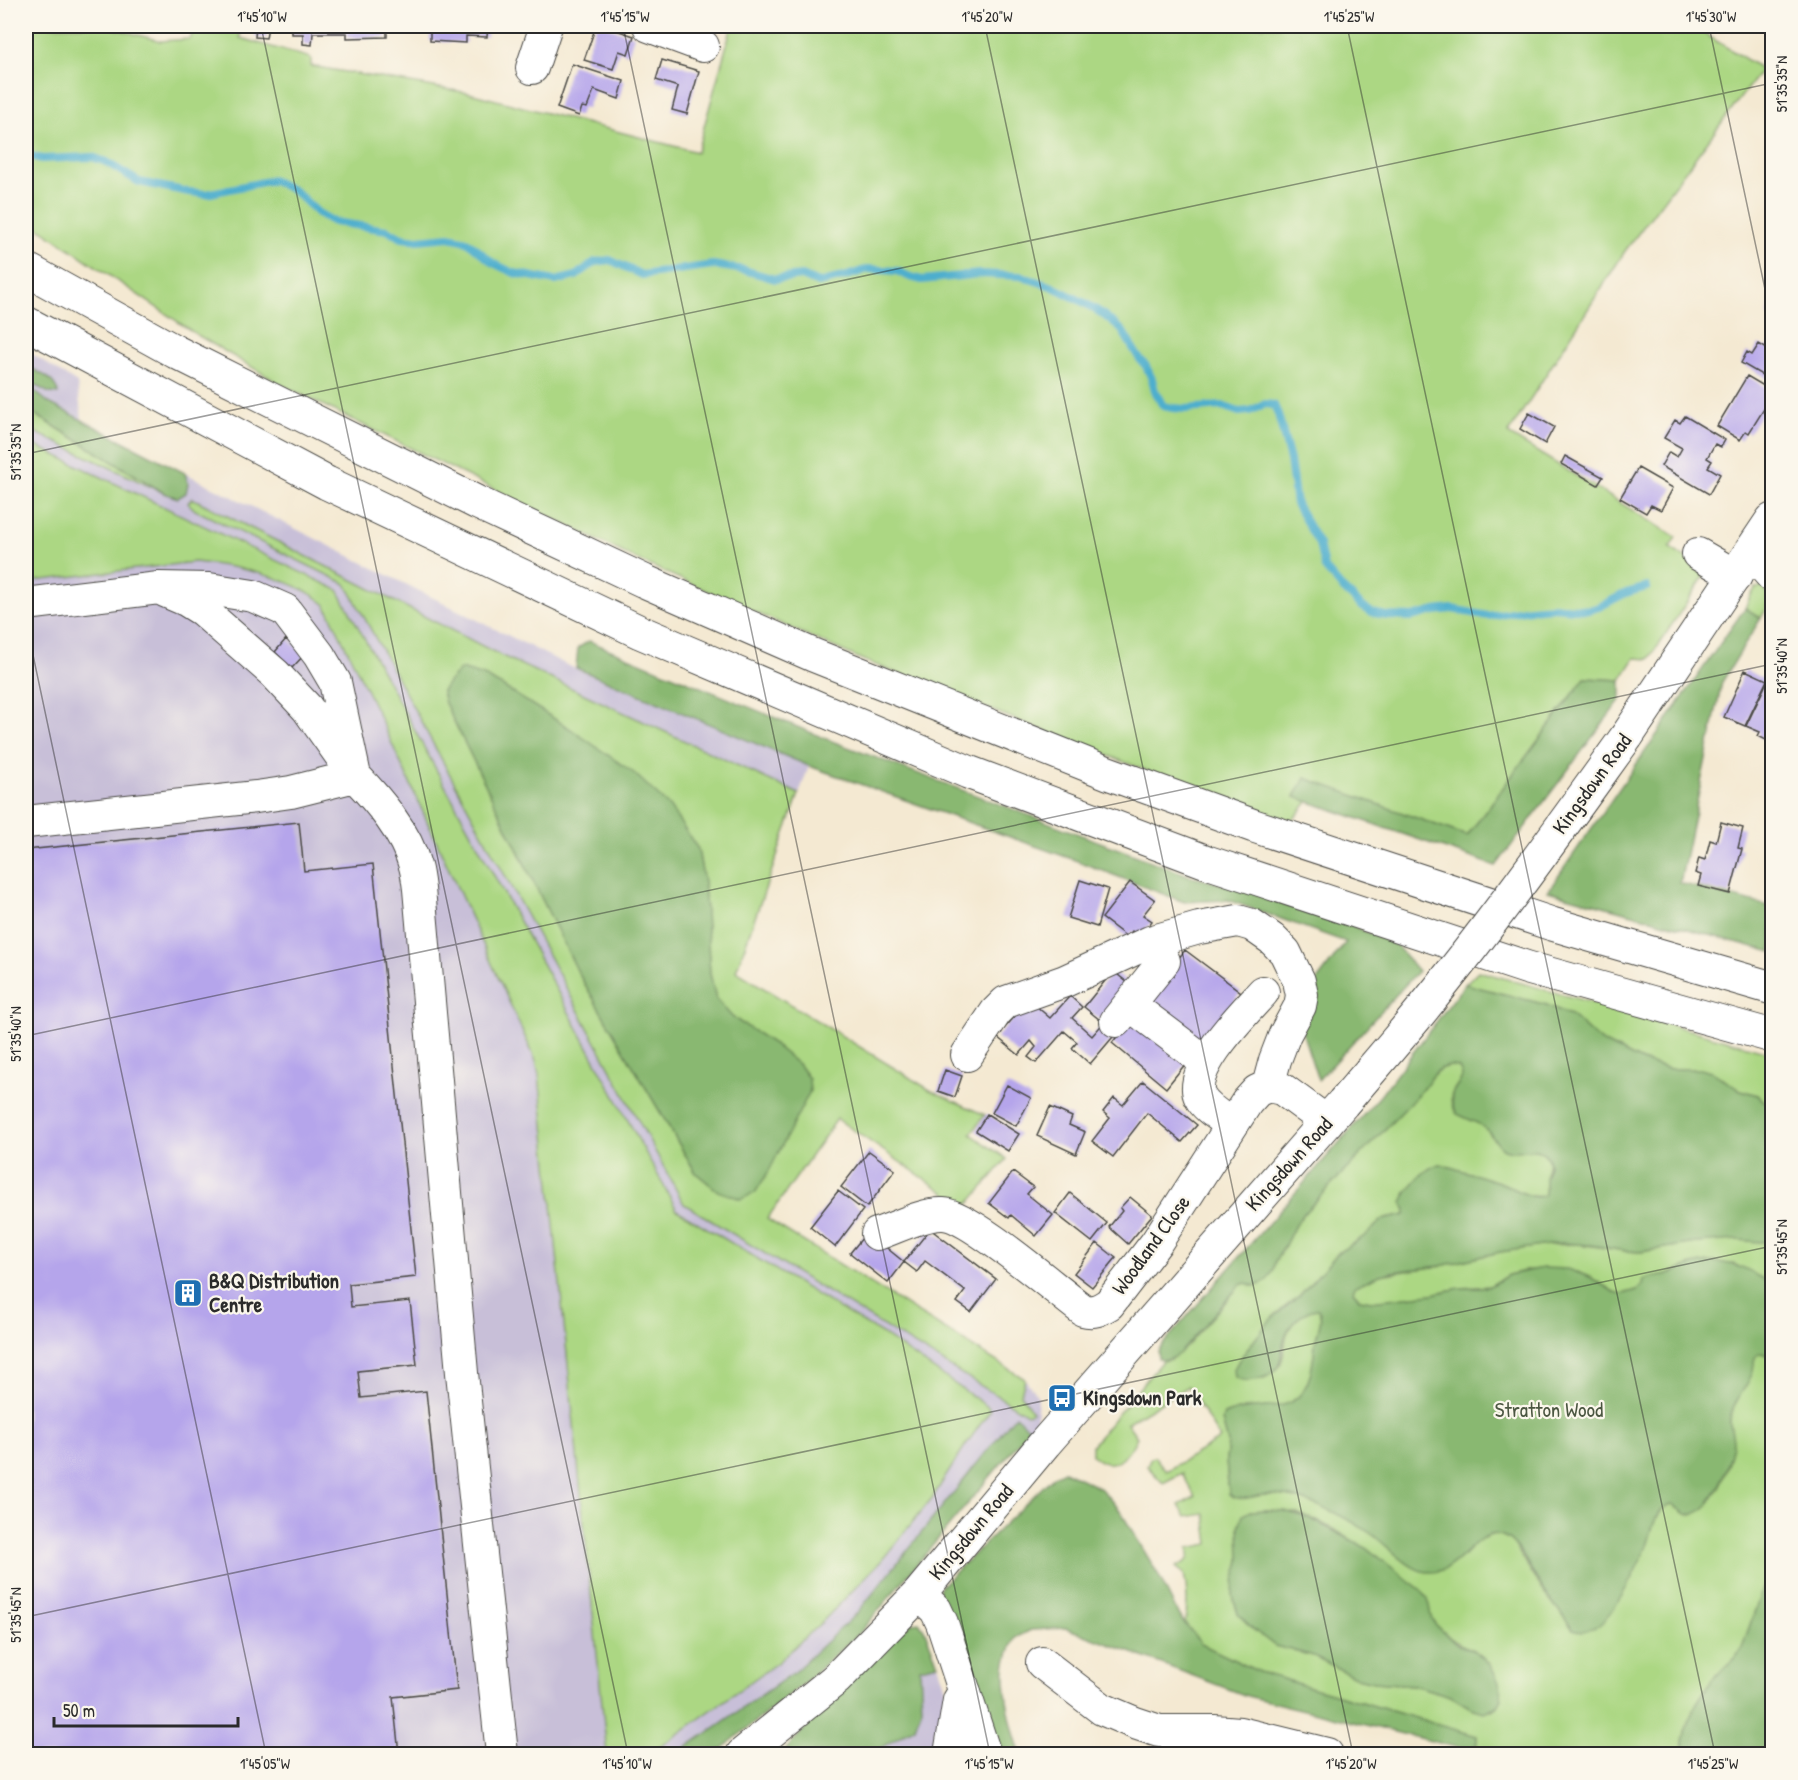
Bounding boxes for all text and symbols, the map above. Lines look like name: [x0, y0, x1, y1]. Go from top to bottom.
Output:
text: 1°45'10"W: [237, 6, 287, 27]
text: 1°45'15"W: [601, 6, 650, 27]
text: 1°45'20"W: [962, 6, 1013, 27]
text: 1°45'25"W: [1324, 6, 1375, 27]
text: 1°45'30"W: [1686, 6, 1737, 27]
text: 51°35'35"N: [1771, 56, 1792, 112]
text: 51°35'35"N: [5, 424, 26, 480]
text: 51°35'40"N: [1771, 638, 1792, 694]
street label: Kingsdown Road: [1545, 728, 1638, 840]
text: 51°35'40"N: [5, 1006, 26, 1062]
street label: Kingsdown Road: [1238, 1110, 1339, 1217]
street label: Woodland Close: [1105, 1189, 1197, 1300]
text: 51°35'45"N: [1771, 1219, 1792, 1275]
place label: B&Q Distribution Centre: [209, 1266, 339, 1319]
building icon: B&Q Distribution Centre: [172, 1277, 204, 1309]
bus stop icon: Kingsdown Park: [1046, 1382, 1078, 1414]
place label: Kingsdown Park: [1083, 1383, 1202, 1413]
park label: Stratton Wood: [1495, 1395, 1603, 1424]
street label: Kingsdown Road: [922, 1477, 1020, 1586]
text: 51°35'45"N: [5, 1587, 26, 1643]
scale bar: [54, 1690, 238, 1728]
text: 50 m: [63, 1698, 95, 1723]
text: 1°45'05"W: [240, 1753, 291, 1774]
text: 1°45'10"W: [602, 1753, 652, 1774]
text: 1°45'15"W: [965, 1753, 1014, 1774]
text: 1°45'20"W: [1326, 1753, 1377, 1774]
text: 1°45'25"W: [1688, 1753, 1739, 1774]

